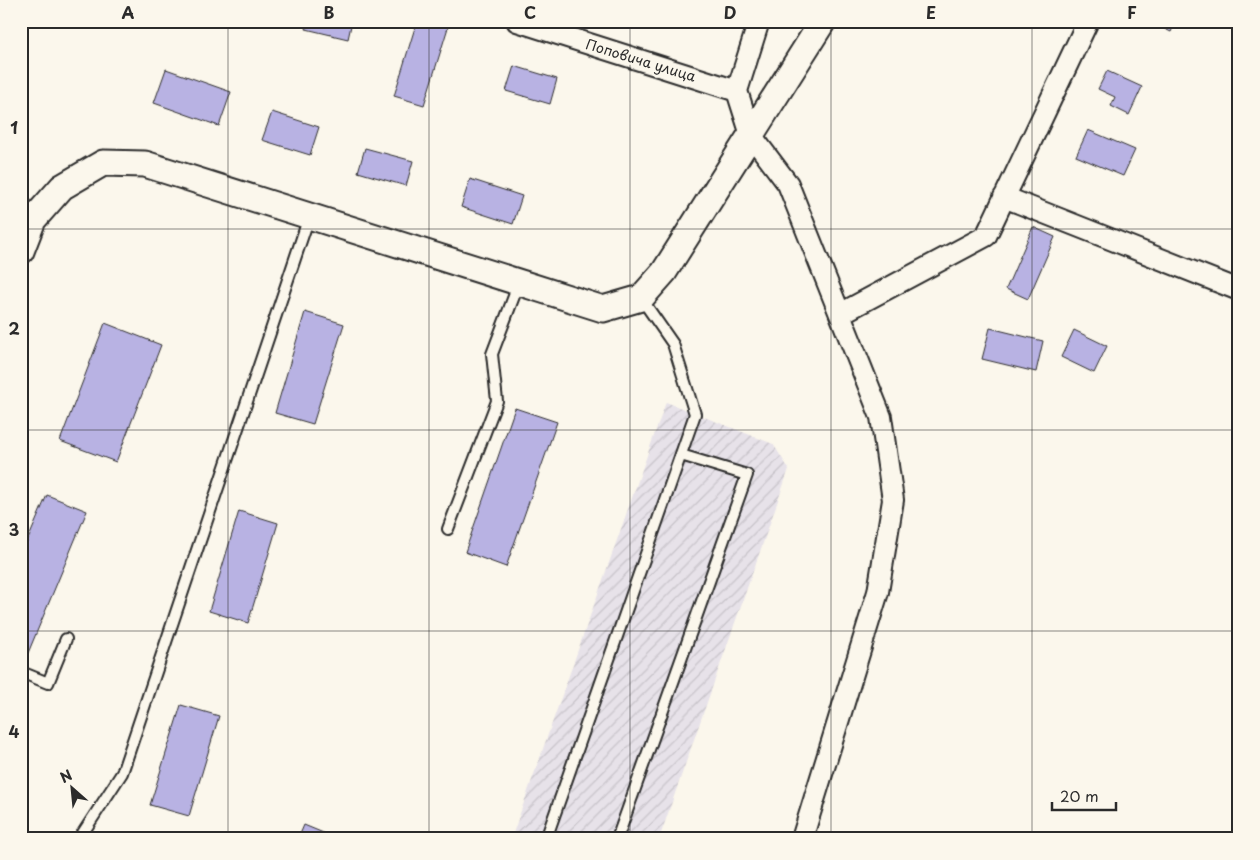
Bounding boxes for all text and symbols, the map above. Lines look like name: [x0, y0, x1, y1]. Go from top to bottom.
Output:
text: A: [122, 0, 135, 24]
text: B: [324, 0, 335, 24]
text: C: [524, 0, 536, 24]
text: D: [724, 0, 736, 24]
text: E: [926, 0, 936, 24]
text: F: [1127, 0, 1137, 24]
street label: Поповича улица: [583, 33, 699, 87]
text: 1: [10, 115, 18, 139]
text: 2: [8, 316, 20, 340]
text: 3: [9, 517, 19, 541]
text: 4: [9, 719, 20, 743]
north arrow: [48, 762, 98, 812]
text: N: [56, 764, 76, 788]
scale bar: [1052, 780, 1116, 812]
text: 20 m: [1060, 784, 1099, 807]

